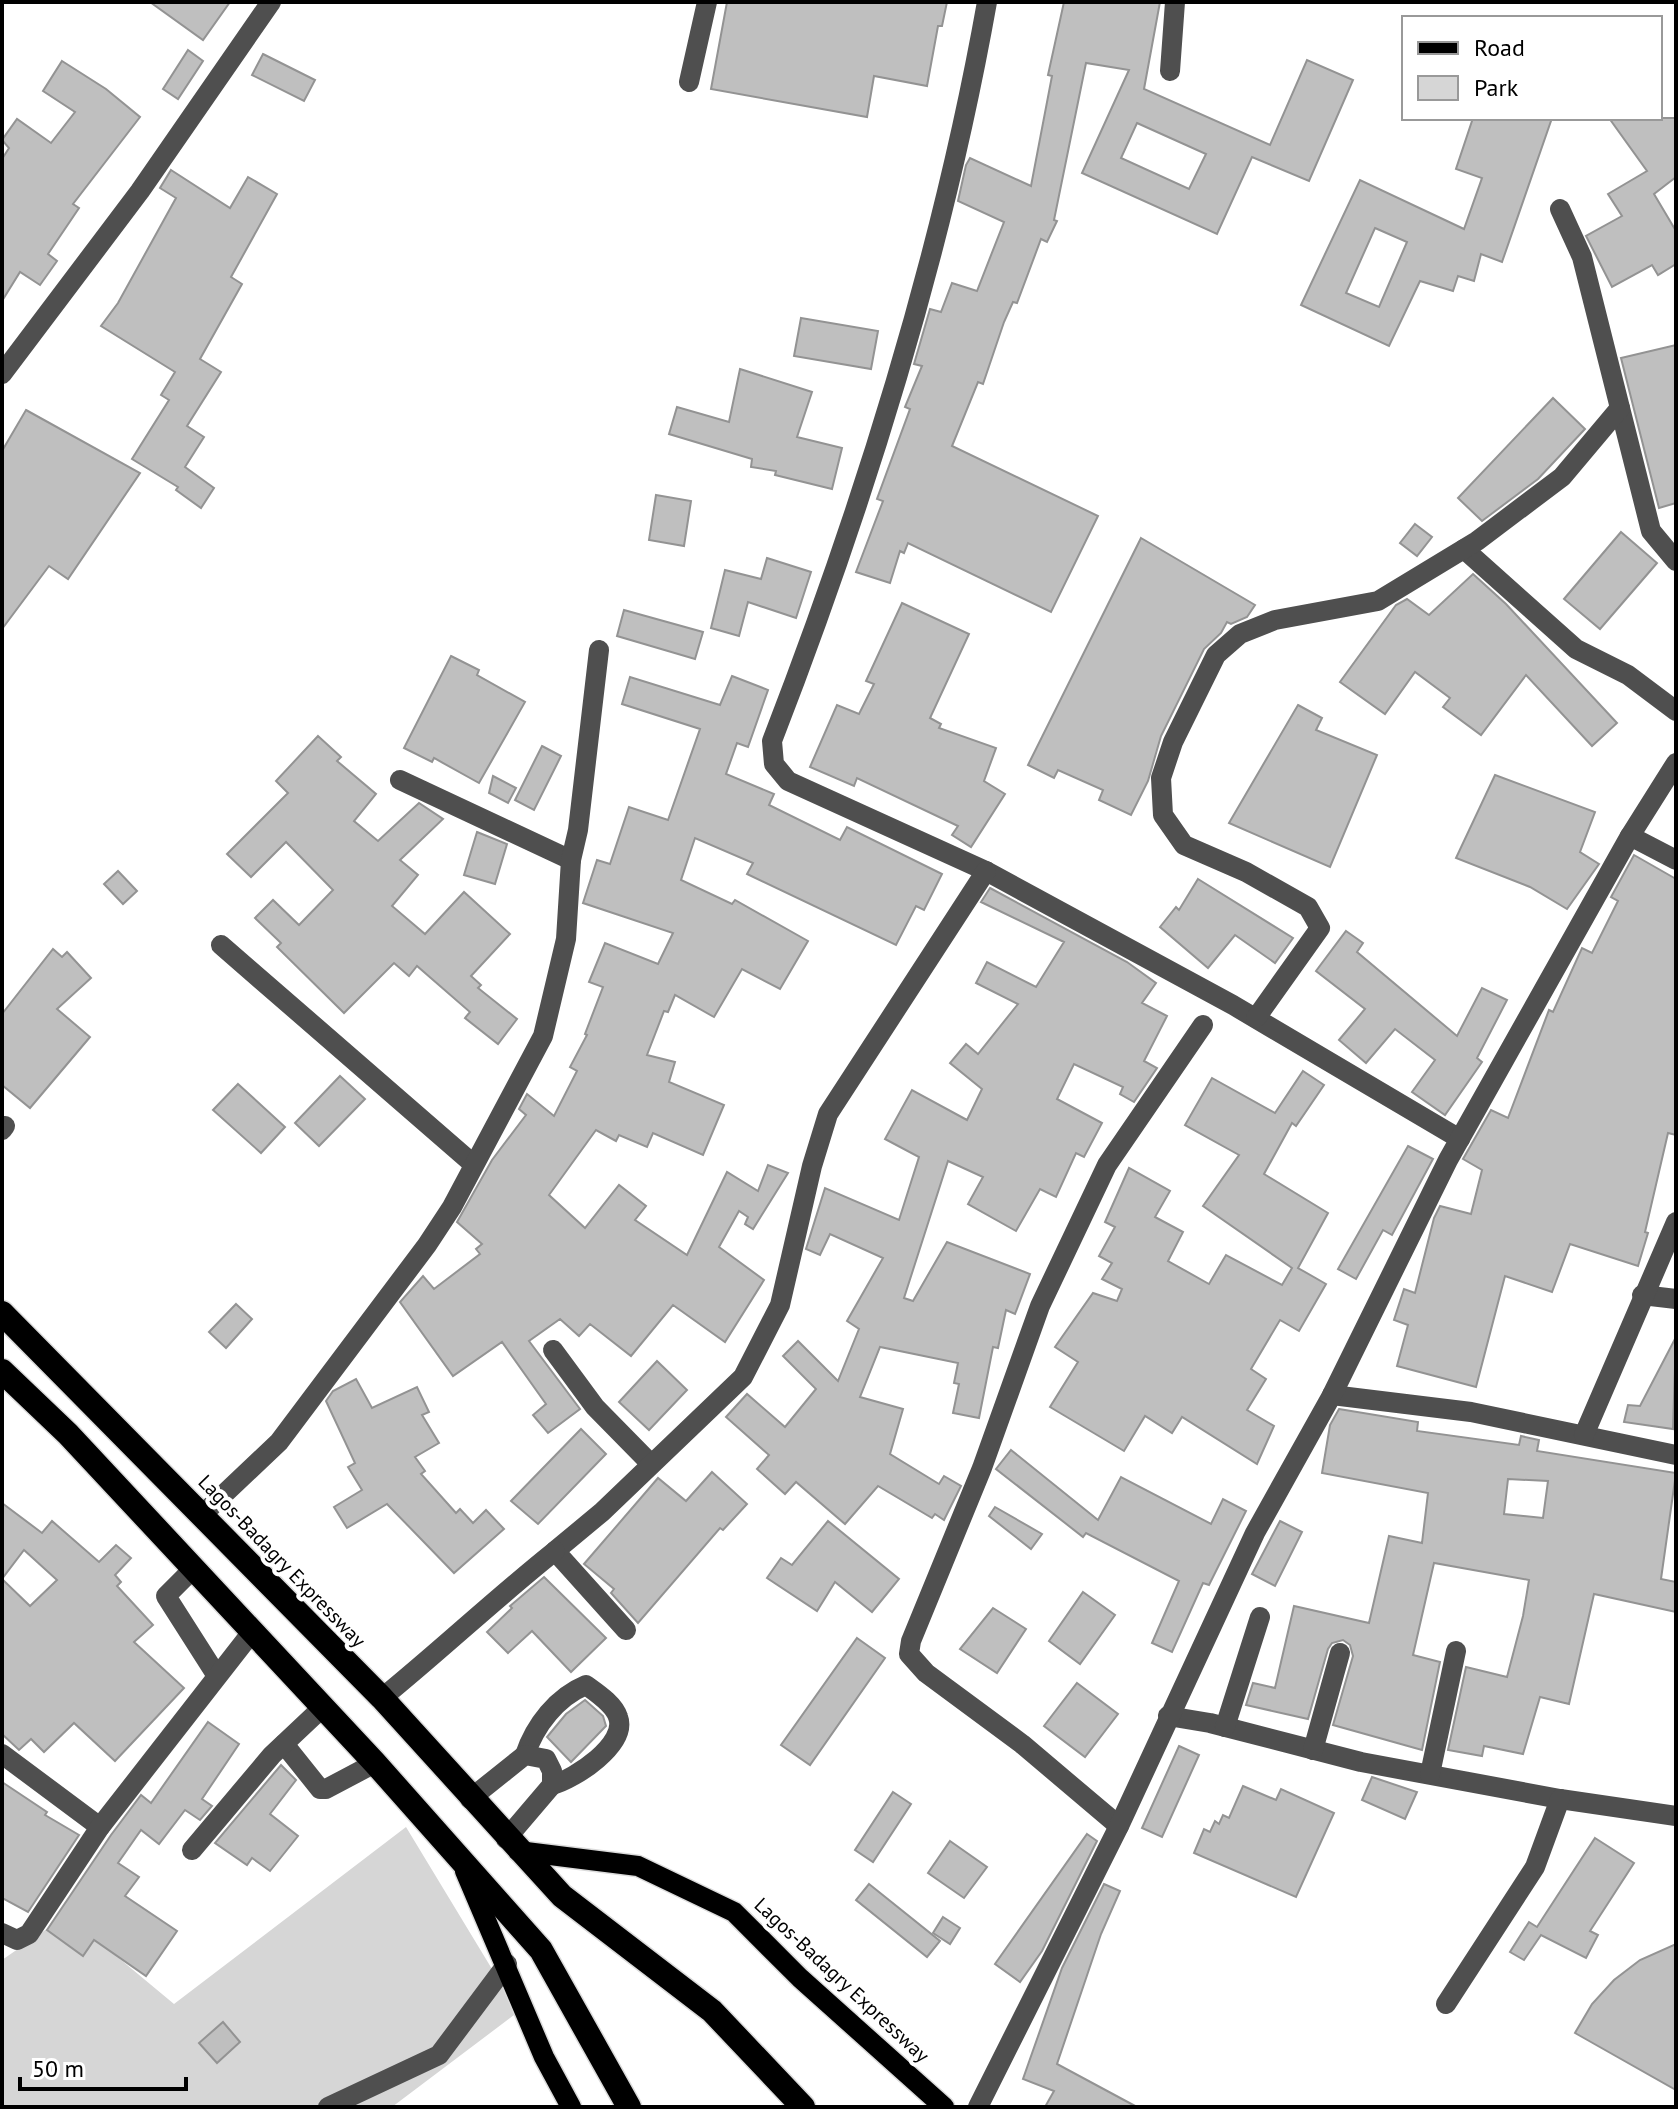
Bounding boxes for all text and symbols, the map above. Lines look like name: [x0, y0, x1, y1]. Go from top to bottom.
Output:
legend: [1402, 16, 1662, 120]
text: Road: [1474, 32, 1525, 63]
text: Park: [1474, 72, 1519, 103]
street label: Lagos-Badagry Expressway: [193, 1469, 372, 1653]
street label: Lagos-Badagry Expressway: [749, 1892, 936, 2068]
scale bar: [20, 2041, 186, 2091]
text: 50 m: [32, 2053, 84, 2084]

